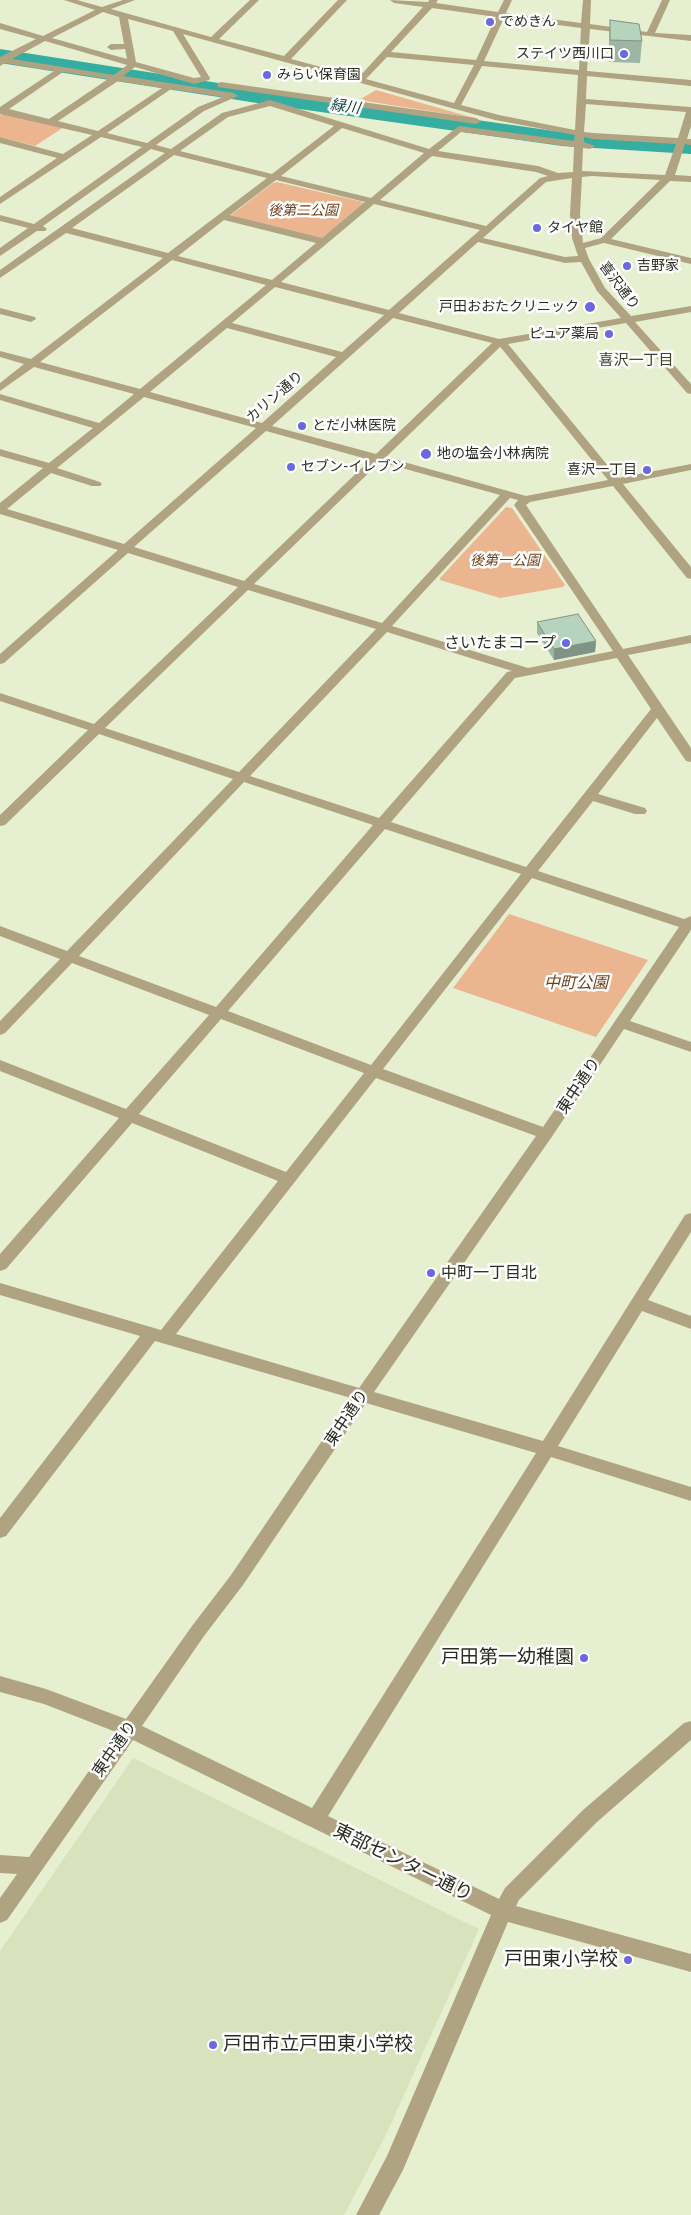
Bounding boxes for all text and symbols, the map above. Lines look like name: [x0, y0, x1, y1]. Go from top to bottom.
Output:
place label: でめきん: [500, 14, 556, 30]
marker: でめきん: [484, 16, 496, 28]
place label: ステイツ西川口: [516, 46, 614, 62]
marker: ステイツ西川口: [618, 48, 630, 60]
place label: みらい保育園: [277, 67, 361, 83]
marker: みらい保育園: [261, 69, 273, 81]
water label: 緑川: [329, 96, 361, 118]
park label: 後第二公園: [268, 203, 338, 219]
place label: タイヤ館: [547, 220, 603, 236]
marker: タイヤ館: [531, 222, 543, 234]
place label: 吉野家: [637, 258, 679, 274]
street label: 喜沢通り: [595, 259, 643, 313]
marker: 吉野家: [621, 260, 633, 272]
place label: 戸田おおたクリニック: [439, 299, 579, 315]
marker: 戸田おおたクリニック: [583, 300, 597, 314]
place label: ピュア薬局: [529, 326, 599, 342]
marker: ピュア薬局: [603, 328, 615, 340]
district label: 喜沢一丁目: [599, 352, 673, 370]
street label: カリン通り: [243, 368, 307, 426]
place label: とだ小林医院: [312, 418, 396, 434]
marker: とだ小林医院: [296, 420, 308, 432]
place label: 地の塩会小林病院: [437, 446, 549, 462]
marker: 地の塩会小林病院: [419, 447, 433, 461]
place label: セブン-イレブン: [301, 459, 405, 475]
marker: セブン-イレブン: [285, 461, 297, 473]
place label: 喜沢一丁目: [567, 462, 637, 478]
marker: 喜沢一丁目: [641, 464, 653, 476]
park label: 後第一公園: [470, 553, 540, 569]
place label: さいたまコープ: [444, 633, 556, 653]
marker: さいたまコープ: [560, 637, 572, 649]
park label: 中町公園: [544, 973, 608, 993]
street label: 東中通り: [553, 1054, 605, 1118]
place label: 中町一丁目北: [441, 1263, 537, 1283]
marker: 中町一丁目北: [425, 1267, 437, 1279]
street label: 東中通り: [321, 1386, 373, 1450]
place label: 戸田第一幼稚園: [441, 1647, 574, 1669]
marker: 戸田第一幼稚園: [578, 1652, 590, 1664]
street label: 東中通り: [89, 1717, 141, 1781]
street label: 東部センター通り: [330, 1819, 476, 1907]
place label: 戸田東小学校: [504, 1949, 618, 1971]
marker: 戸田東小学校: [622, 1954, 634, 1966]
place label: 戸田市立戸田東小学校: [223, 2034, 413, 2056]
marker: 戸田市立戸田東小学校: [207, 2039, 219, 2051]

